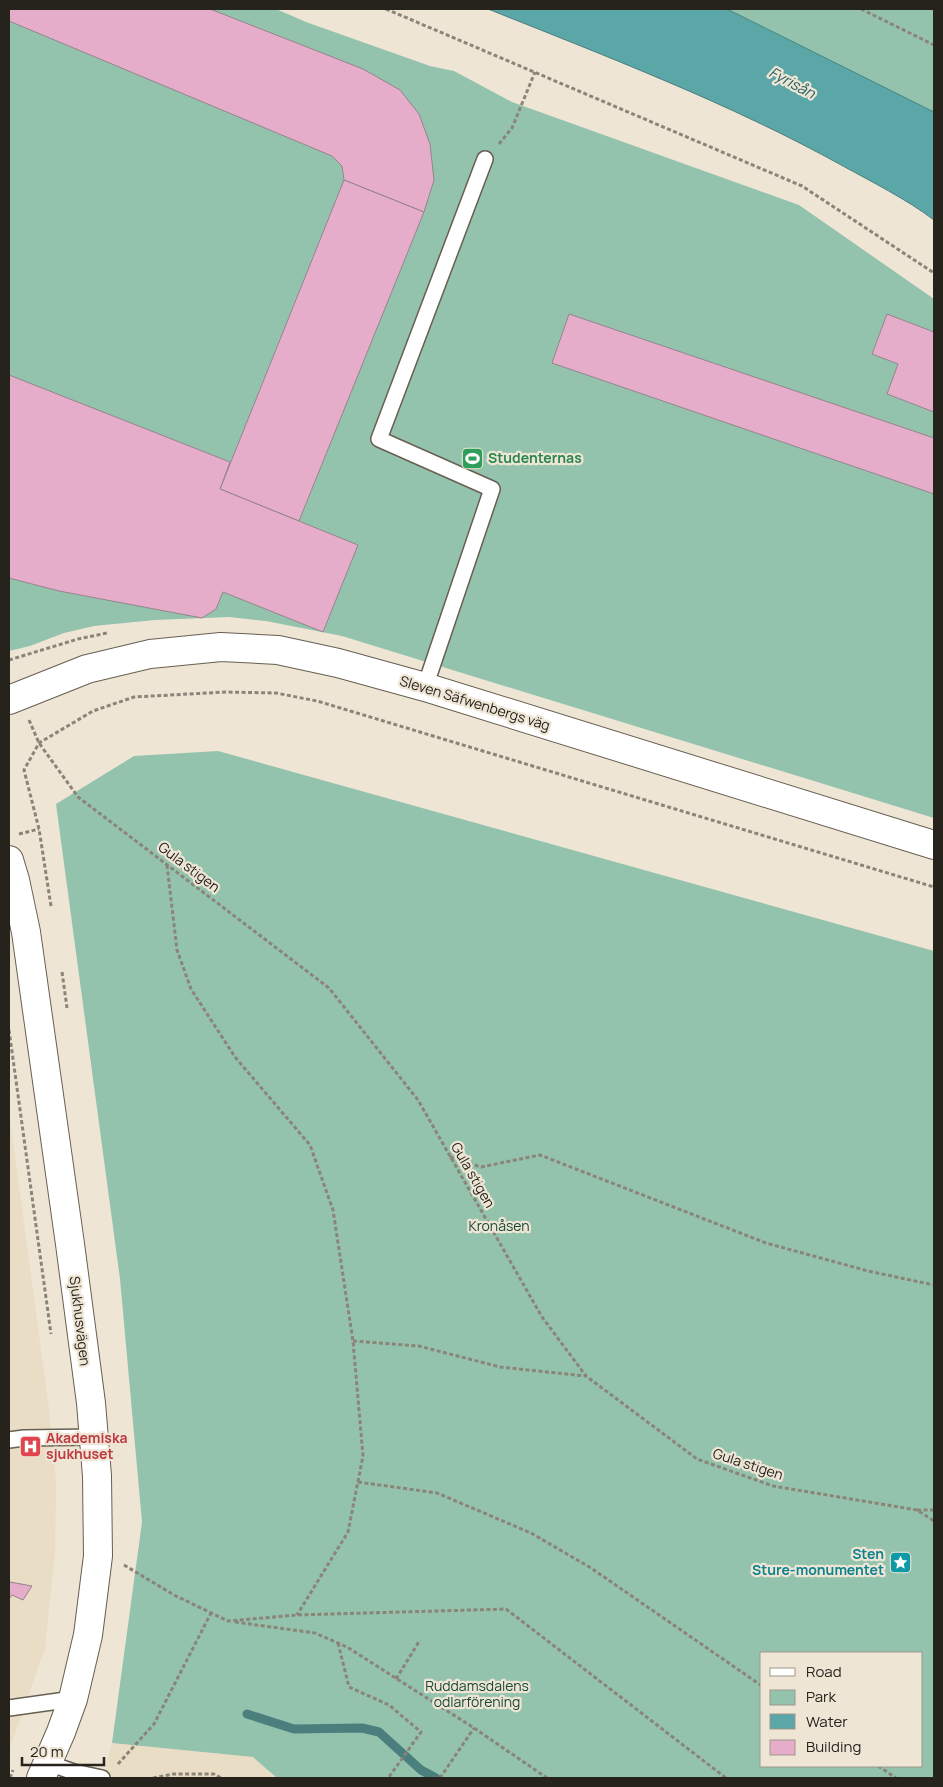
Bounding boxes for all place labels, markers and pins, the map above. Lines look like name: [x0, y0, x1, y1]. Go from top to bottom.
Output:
sports icon: Studenternas: [460, 446, 484, 470]
place label: Studenternas: [488, 448, 582, 467]
place label: Akademiska sjukhuset: [46, 1428, 128, 1463]
hospital icon: Akademiska sjukhuset: [18, 1434, 42, 1458]
place label: Sten Sture-monumentet: [752, 1544, 884, 1579]
place icon: Sten Sture-monumentet: [888, 1550, 912, 1574]

